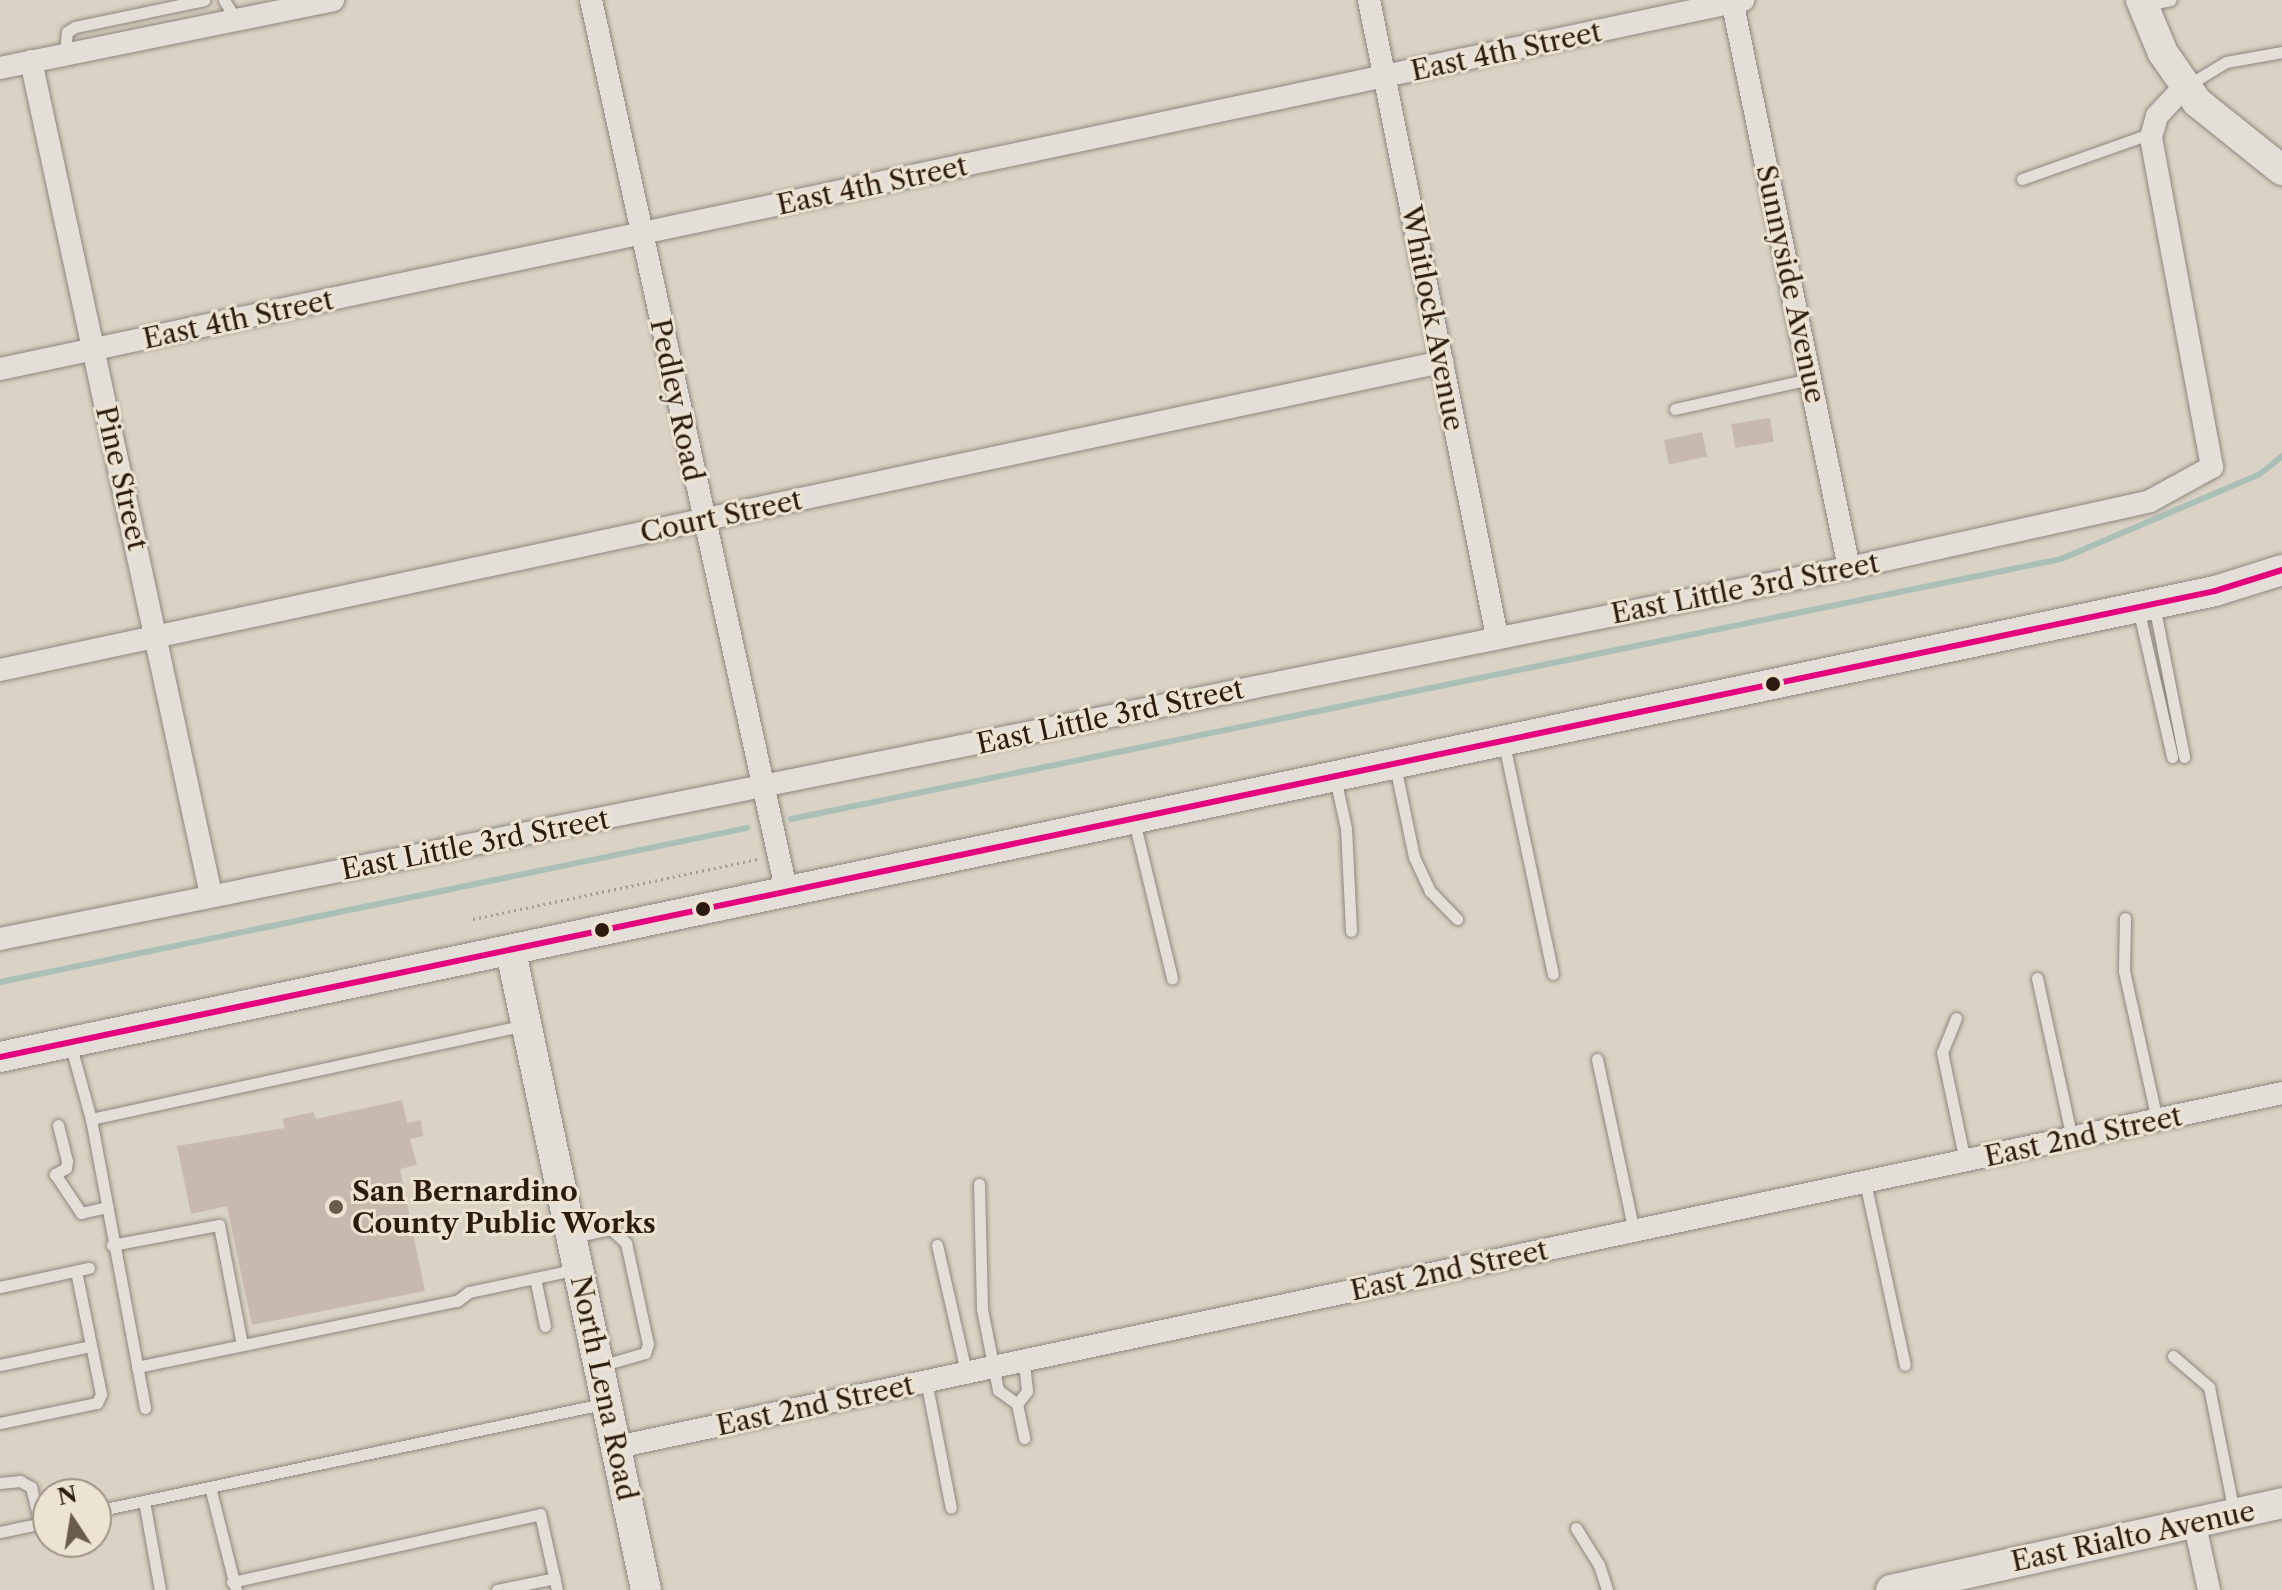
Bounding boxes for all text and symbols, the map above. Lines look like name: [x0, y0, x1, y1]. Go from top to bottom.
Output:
street label: East 4th Street: [1408, 14, 1604, 88]
street label: East 4th Street: [774, 148, 970, 222]
street label: Sunnyside Avenue: [1749, 161, 1833, 407]
street label: Whitlock Avenue: [1395, 202, 1471, 434]
street label: East 4th Street: [140, 282, 336, 356]
street label: Pedley Road: [643, 315, 711, 485]
street label: Pine Street: [89, 403, 155, 553]
street label: Court Street: [637, 482, 805, 550]
street label: East Little 3rd Street: [1608, 546, 1882, 630]
street label: East Little 3rd Street: [973, 671, 1247, 761]
unlabelled marker: [1765, 676, 1781, 692]
street label: East Little 3rd Street: [338, 802, 612, 886]
unlabelled marker: [695, 901, 711, 917]
unlabelled marker: [594, 922, 610, 938]
street label: East 2nd Street: [1981, 1099, 2185, 1173]
place label: San Bernardino County Public Works: [352, 1174, 658, 1240]
marker: San Bernardino County Public Works: [327, 1198, 345, 1216]
street label: East 2nd Street: [1347, 1233, 1551, 1307]
street label: North Lena Road: [564, 1272, 644, 1504]
street label: East 2nd Street: [713, 1368, 917, 1442]
north arrow: [32, 1478, 112, 1558]
text: N: [55, 1481, 79, 1511]
street label: East Rialto Avenue: [2007, 1494, 2259, 1578]

